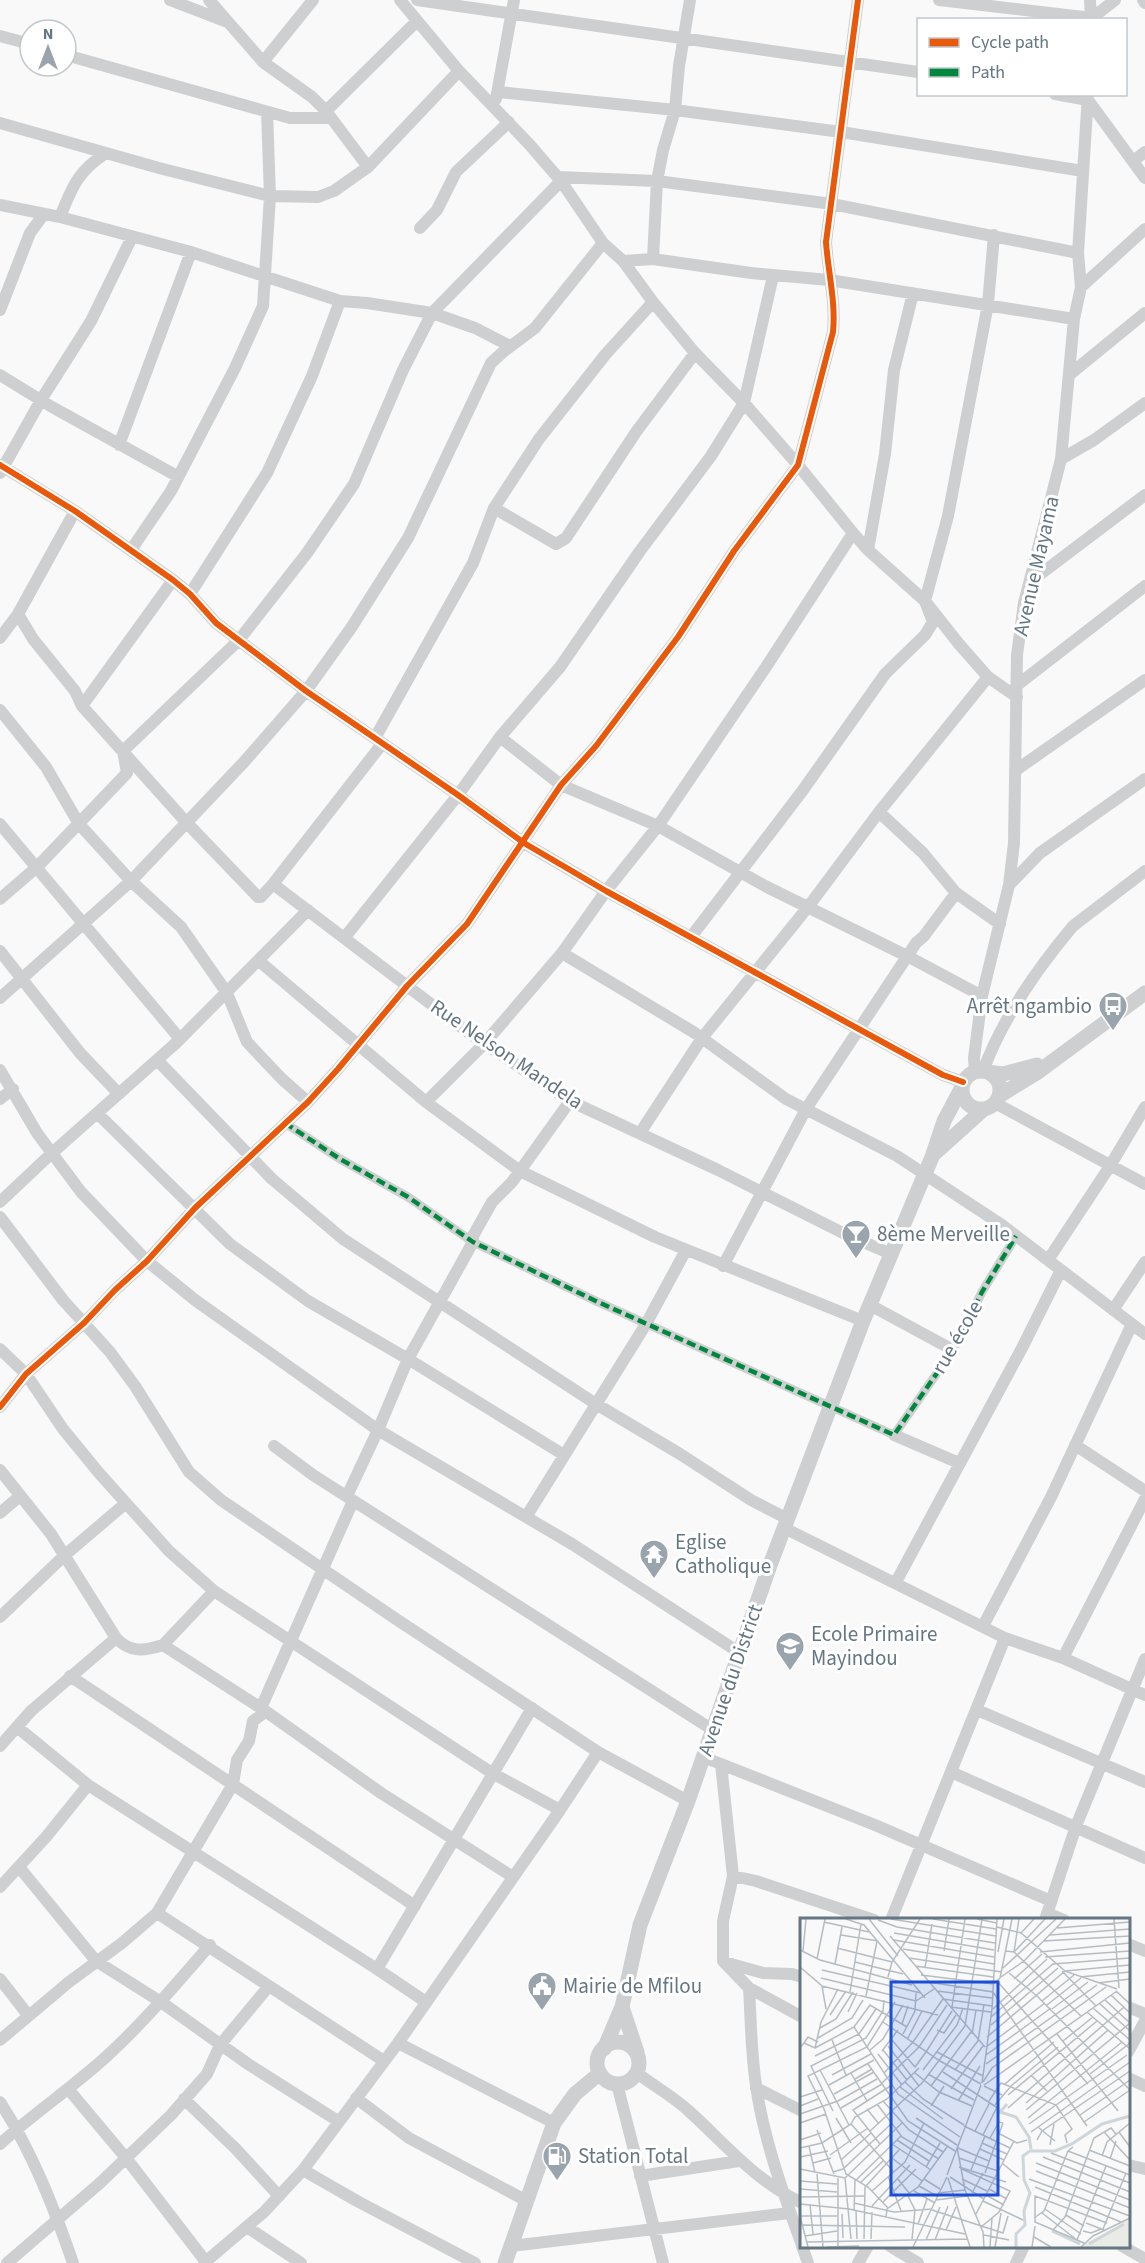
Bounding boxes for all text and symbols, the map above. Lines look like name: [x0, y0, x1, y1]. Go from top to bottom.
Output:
north arrow: [18, 18, 78, 78]
legend: [917, 18, 1127, 96]
text: N: [43, 23, 53, 45]
text: Cycle path: [971, 30, 1049, 55]
text: Path: [971, 60, 1005, 85]
street label: Avenue Mayama: [1005, 493, 1067, 639]
bus stop icon: Arrêt ngambio: [1097, 990, 1129, 1032]
place label: Arrêt ngambio: [967, 991, 1092, 1021]
street label: Rue Nelson Mandela: [425, 992, 589, 1116]
bar icon: 8ème Merveille: [840, 1218, 872, 1260]
place label: 8ème Merveille: [877, 1219, 1010, 1249]
street label: rue école: [924, 1295, 990, 1379]
place label: Eglise Catholique: [675, 1527, 771, 1581]
temple icon: Eglise Catholique: [638, 1538, 670, 1580]
street label: Avenue du District: [690, 1600, 770, 1760]
place label: Ecole Primaire Mayindou: [811, 1619, 937, 1673]
school or university icon: Ecole Primaire Mayindou: [774, 1630, 806, 1672]
inset map: [800, 1918, 1130, 2248]
public building icon: Mairie de Mfilou: [526, 1970, 558, 2012]
place label: Mairie de Mfilou: [563, 1971, 702, 2001]
fuel station icon: Station Total: [541, 2140, 573, 2182]
place label: Station Total: [578, 2141, 688, 2171]

